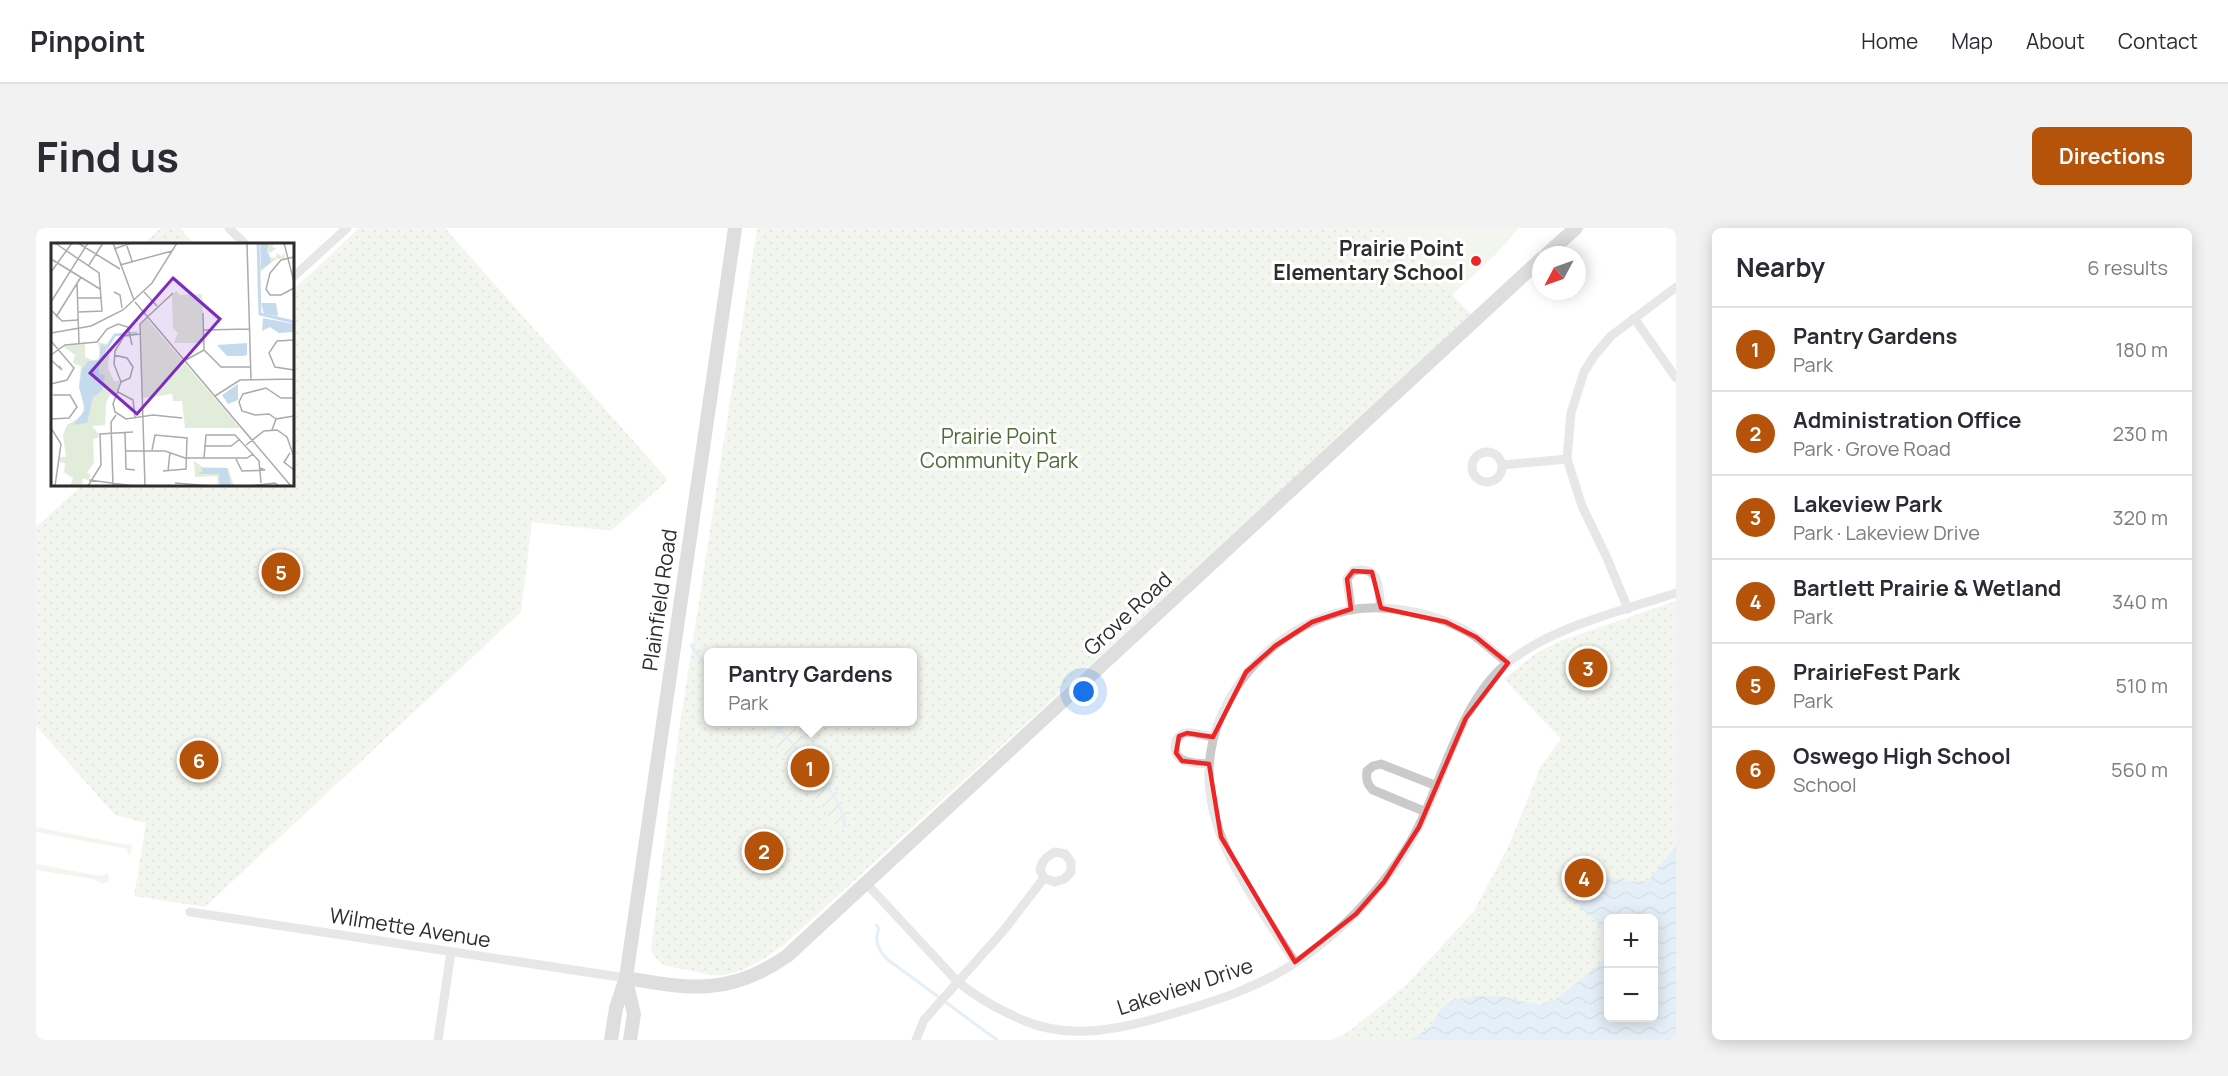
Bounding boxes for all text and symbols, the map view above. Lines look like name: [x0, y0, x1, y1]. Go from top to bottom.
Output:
text: Pinpoint: [30, 22, 145, 60]
text: Home: [1861, 27, 1918, 55]
text: Map: [1951, 27, 1993, 55]
text: About: [2026, 27, 2085, 55]
text: Contact: [2118, 27, 2198, 55]
text: Find us: [36, 127, 179, 185]
button: Directions: [2032, 127, 2192, 185]
place label: Prairie Point Elementary School: [1273, 234, 1464, 286]
inset map: [51, 243, 294, 486]
north arrow: [1532, 246, 1586, 300]
text: Nearby: [1736, 249, 1825, 285]
marker: Prairie Point Elementary School: [1469, 254, 1483, 268]
text: 6 results: [2087, 254, 2168, 281]
text: Pantry Gardens: [1793, 321, 1957, 351]
text: 1: [1751, 336, 1760, 363]
text: 180 m: [2115, 336, 2168, 363]
text: Park: [1793, 351, 1833, 378]
text: Administration Office: [1793, 405, 2022, 435]
text: 2: [1750, 420, 1761, 447]
text: 230 m: [2112, 420, 2168, 447]
park label: Prairie Point Community Park: [920, 422, 1079, 474]
text: Park · Grove Road: [1793, 435, 1951, 462]
text: Lakeview Park: [1793, 489, 1942, 519]
text: 3: [1750, 504, 1761, 531]
text: 320 m: [2112, 504, 2168, 531]
text: Park · Lakeview Drive: [1793, 519, 1980, 546]
street label: Plainfield Road: [635, 527, 683, 673]
pin: 5: [262, 550, 300, 594]
street label: Grove Road: [1077, 565, 1177, 661]
text: Bartlett Prairie & Wetland: [1793, 573, 2061, 603]
text: 4: [1749, 588, 1762, 615]
text: 340 m: [2112, 588, 2168, 615]
text: Park: [1793, 603, 1833, 630]
pin: 3: [1568, 646, 1608, 690]
popup: [704, 648, 917, 726]
text: PrairieFest Park: [1793, 657, 1960, 687]
text: Pantry Gardens: [728, 659, 893, 689]
text: 5: [1750, 672, 1761, 699]
text: 510 m: [2115, 672, 2168, 699]
your location: [1069, 677, 1098, 706]
text: Park: [1793, 687, 1833, 714]
text: Park: [728, 689, 768, 716]
pin: 6: [180, 738, 218, 782]
text: Oswego High School: [1793, 741, 2011, 771]
pin: 1: [790, 746, 830, 790]
text: 6: [1749, 756, 1762, 783]
text: 560 m: [2111, 756, 2168, 783]
text: School: [1793, 771, 1857, 798]
pin: 2: [744, 828, 784, 874]
pin: 4: [1564, 856, 1604, 900]
street label: Wilmette Avenue: [327, 900, 493, 954]
map controls: [1604, 914, 1658, 1022]
button: +: [1604, 914, 1658, 968]
street label: Lakeview Drive: [1113, 951, 1256, 1021]
button: −: [1604, 968, 1658, 1022]

